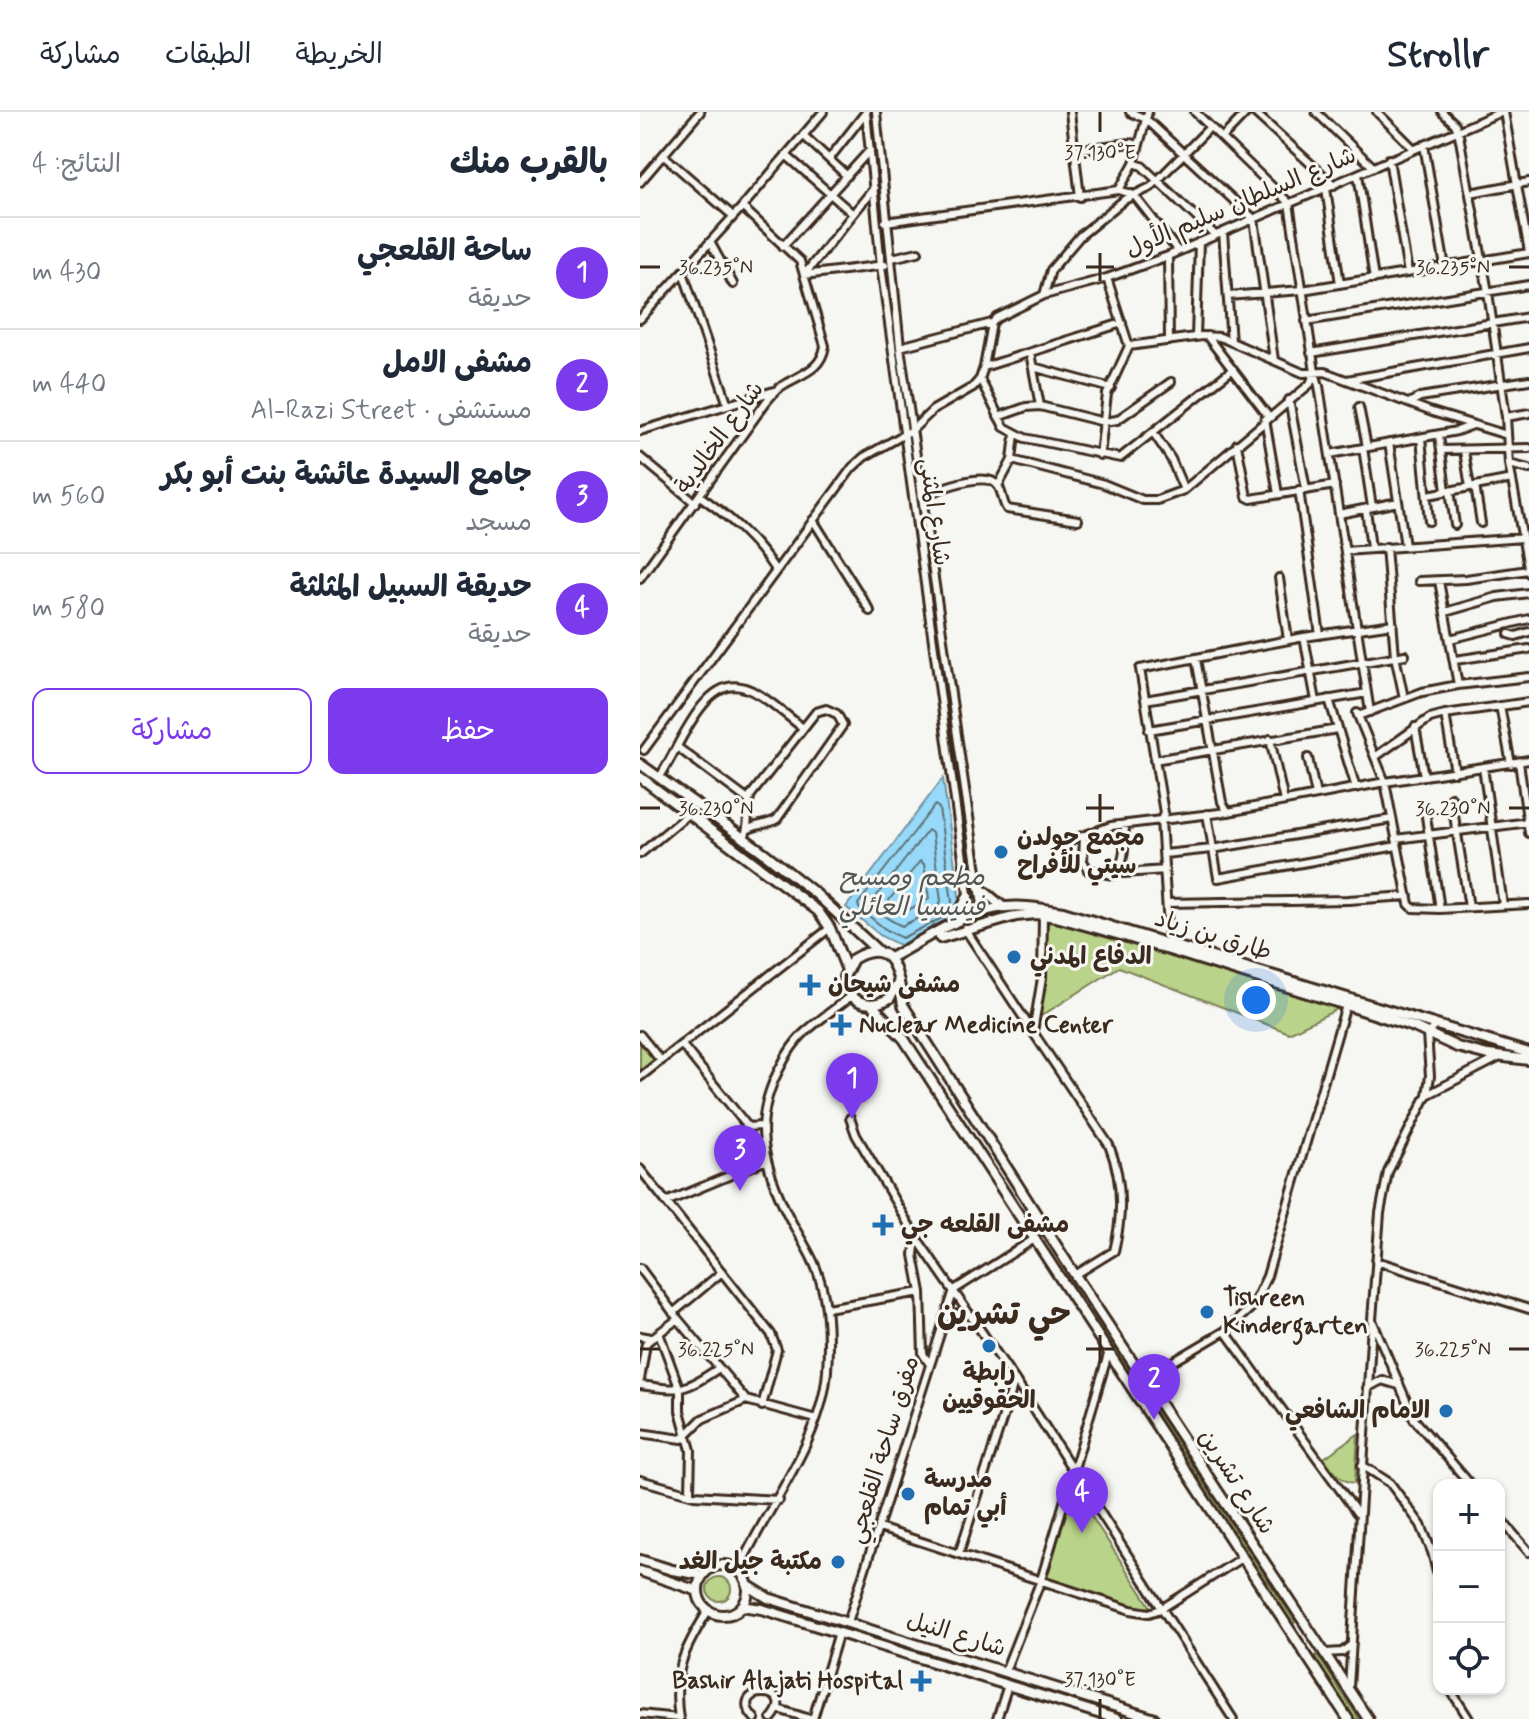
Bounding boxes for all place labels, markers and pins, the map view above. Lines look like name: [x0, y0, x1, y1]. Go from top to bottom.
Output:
place label: مجمع جولدن سيتي للأفراح: [1017, 823, 1145, 886]
marker: مجمع جولدن سيتي للأفراح: [992, 843, 1010, 861]
place label: الدفاع المدني: [1030, 942, 1152, 977]
marker: الدفاع المدني: [1005, 948, 1023, 966]
place label: مشفى شيحان: [828, 970, 960, 1001]
marker: مشفى شيحان: [799, 974, 821, 996]
place label: Nuclear Medicine Center: [859, 1010, 1114, 1041]
marker: Nuclear Medicine Center: [830, 1014, 852, 1036]
pin: 1: [826, 1053, 878, 1119]
pin: 3: [714, 1125, 766, 1191]
place label: مشفى القلعه جي: [901, 1210, 1069, 1245]
marker: مشفى القلعه جي: [872, 1214, 894, 1236]
place label: Tishreen Kindergarten: [1223, 1283, 1368, 1345]
marker: Tishreen Kindergarten: [1198, 1303, 1216, 1321]
marker: رابطة الحقوقيين: [980, 1337, 998, 1355]
pin: 2: [1128, 1354, 1180, 1420]
place label: رابطة الحقوقيين: [942, 1358, 1036, 1417]
place label: الامام الشافعي: [1285, 1396, 1430, 1431]
marker: الامام الشافعي: [1437, 1402, 1455, 1420]
place label: مدرسة أبي تمام: [924, 1465, 1007, 1528]
pin: 4: [1056, 1467, 1108, 1533]
marker: مدرسة أبي تمام: [899, 1485, 917, 1503]
place label: مكتبة جيل الغد: [679, 1547, 822, 1578]
marker: مكتبة جيل الغد: [829, 1553, 847, 1571]
place label: Bashir Alajati Hospital: [672, 1666, 903, 1698]
marker: Bashir Alajati Hospital: [910, 1670, 932, 1692]

